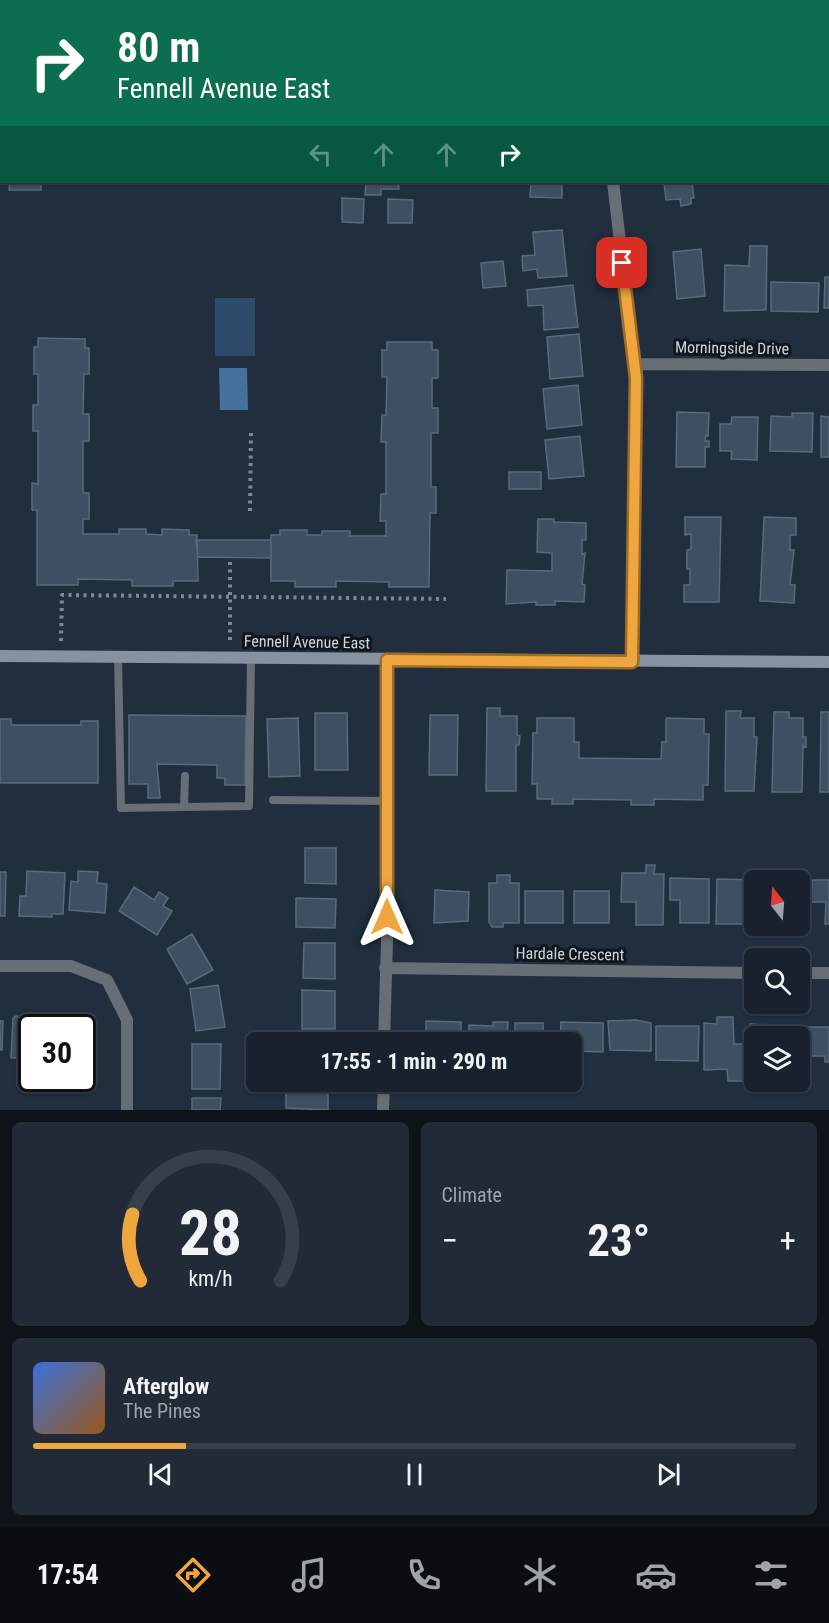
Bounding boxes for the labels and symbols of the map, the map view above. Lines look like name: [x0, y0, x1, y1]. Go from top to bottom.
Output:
pin: [596, 237, 647, 288]
street label: Morningside Drive: [675, 338, 789, 358]
street label: Fennell Avenue East: [244, 631, 371, 653]
north arrow: [744, 870, 810, 936]
position arrow: [355, 885, 419, 949]
street label: Hardale Crescent: [515, 944, 625, 964]
speed limit sign: 30: [18, 1014, 96, 1092]

